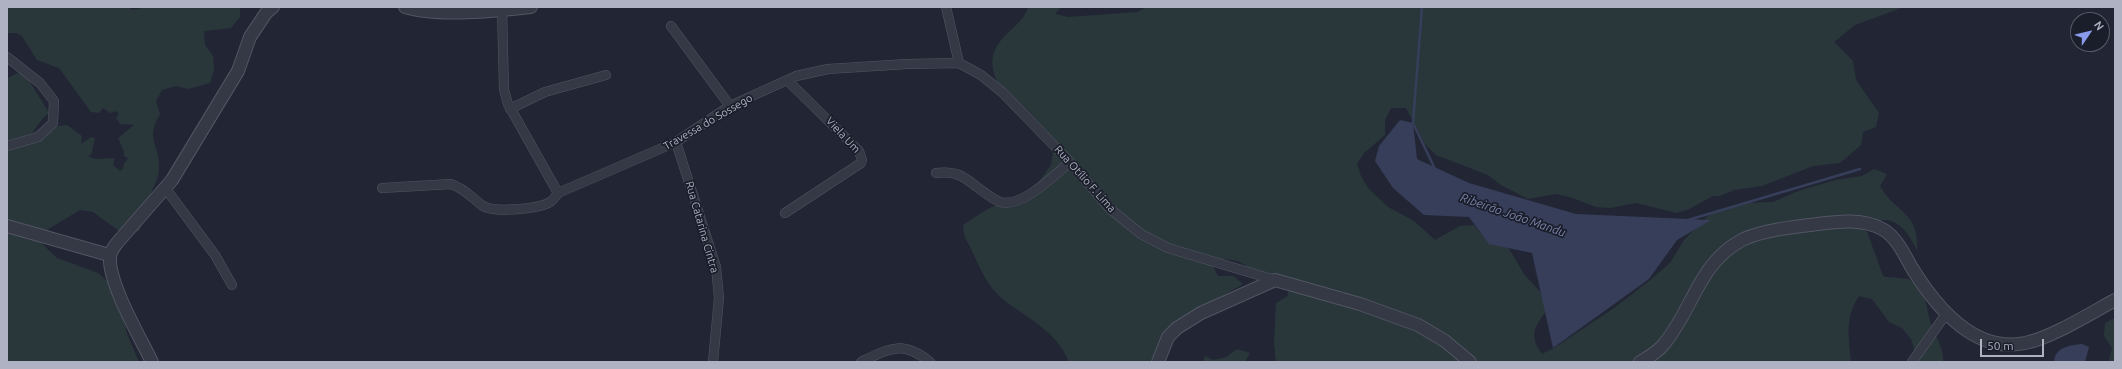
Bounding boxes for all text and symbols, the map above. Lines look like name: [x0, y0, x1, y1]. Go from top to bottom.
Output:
north arrow: [2070, 12, 2110, 52]
text: N: [2092, 19, 2106, 32]
street label: Travessa do Sossego: [661, 91, 755, 153]
street label: Viela Um: [823, 114, 863, 156]
street label: Rua Otílio F. Lima: [1052, 143, 1118, 215]
street label: Rua Catarina Cintra: [683, 180, 721, 274]
water label: Ribeirão João Mandu: [1458, 190, 1568, 240]
scale bar: [1982, 331, 2046, 357]
text: 50 m: [1987, 339, 2014, 352]

